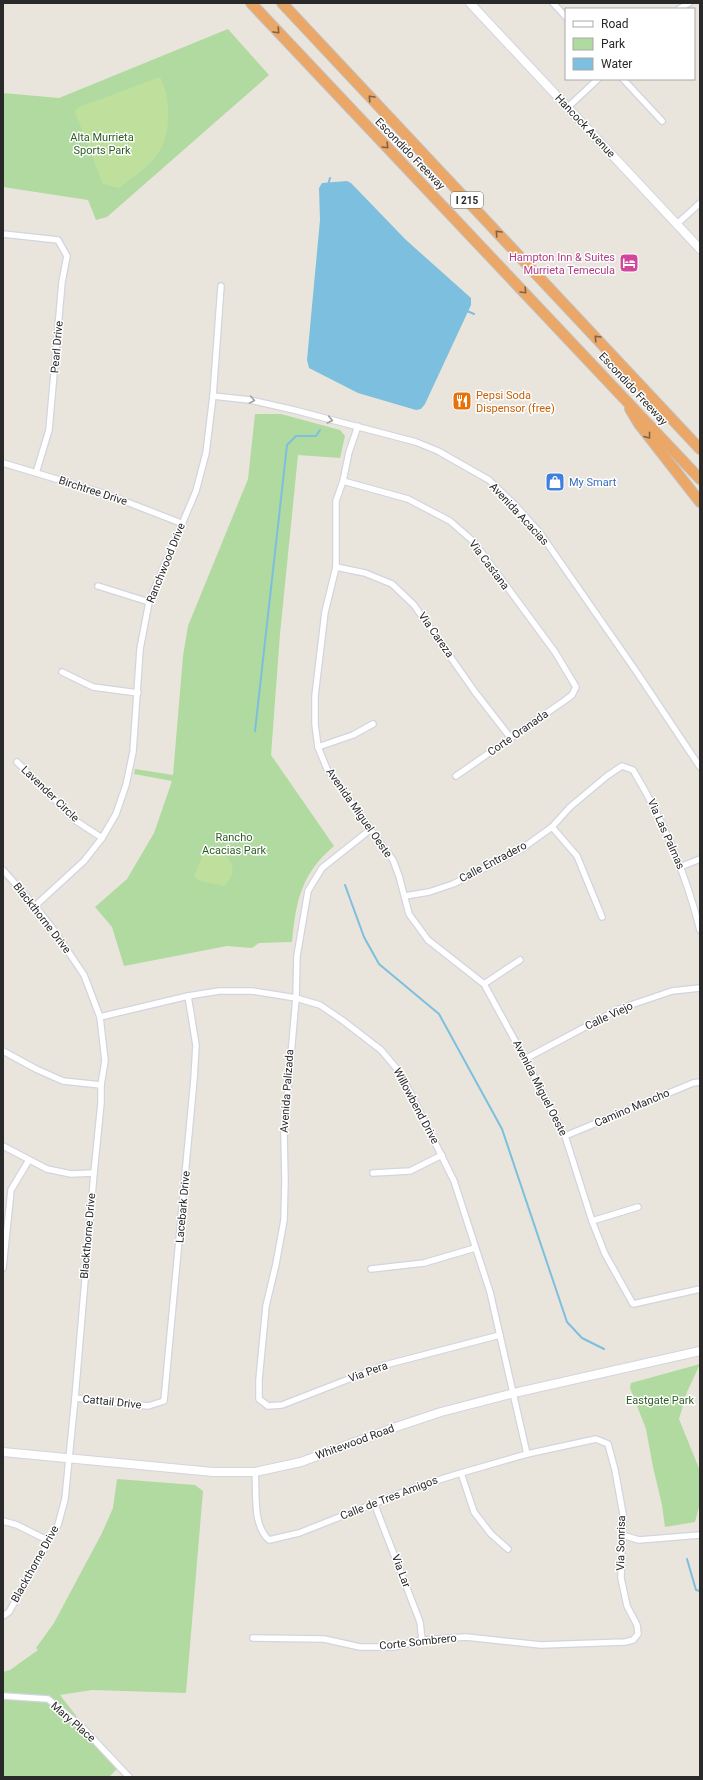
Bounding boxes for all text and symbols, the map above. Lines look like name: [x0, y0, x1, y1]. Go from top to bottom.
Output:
legend: [565, 8, 695, 80]
text: Road: [601, 17, 629, 31]
one-way arrow: [272, 26, 280, 34]
text: Park: [601, 37, 626, 51]
text: Water: [601, 57, 632, 71]
street label: Hancock Avenue: [552, 92, 618, 161]
one-way arrow: [368, 95, 376, 103]
street label: Escondido Freeway: [372, 115, 448, 193]
park label: Alta Murrieta Sports Park: [70, 131, 134, 157]
one-way arrow: [381, 141, 388, 149]
road number: I 215: [451, 192, 483, 208]
one-way arrow: [496, 230, 503, 238]
place label: Hampton Inn & Suites Murrieta Temecula: [509, 251, 615, 277]
hotel icon: Hampton Inn & Suites Murrieta Temecula: [618, 252, 640, 274]
one-way arrow: [519, 286, 526, 294]
street label: Pearl Drive: [48, 320, 66, 374]
one-way arrow: [594, 335, 602, 343]
street label: Escondido Freeway: [596, 350, 671, 429]
place label: Pepsi Soda Dispensor (free): [476, 389, 555, 415]
restaurant icon: Pepsi Soda Dispensor (free): [451, 390, 473, 412]
one-way arrow: [249, 396, 255, 404]
one-way arrow: [327, 415, 333, 423]
one-way arrow: [644, 432, 651, 439]
shop icon: My Smart: [544, 471, 566, 493]
street label: Birchtree Drive: [57, 474, 129, 508]
place label: My Smart: [569, 476, 617, 489]
street label: Avenida Acacias: [487, 480, 551, 548]
street label: Ranchwood Drive: [144, 521, 188, 605]
street label: Via Castana: [466, 538, 512, 592]
street label: Via Careza: [416, 610, 456, 660]
street label: Corte Oranada: [485, 707, 551, 759]
street label: Lavender Circle: [18, 763, 82, 825]
street label: Avenida Miguel Oeste: [323, 766, 395, 860]
street label: Via Las Palmas: [645, 797, 687, 871]
park label: Rancho Acacias Park: [202, 831, 266, 857]
street label: Calle Entradero: [457, 839, 529, 885]
street label: Blackthorne Drive: [10, 880, 74, 956]
street label: Calle Viejo: [583, 999, 635, 1033]
street label: Avenida Miguel Oeste: [510, 1038, 570, 1138]
street label: Avenida Palizada: [278, 1049, 296, 1133]
street label: Willowbend Drive: [391, 1066, 442, 1146]
street label: Camino Mancho: [593, 1086, 671, 1130]
street label: Lacebark Drive: [173, 1170, 193, 1244]
street label: Blackthorne Drive: [78, 1193, 98, 1279]
street label: Via Pera: [347, 1359, 389, 1385]
street label: Cattail Drive: [82, 1392, 142, 1412]
park label: Eastgate Park: [626, 1394, 694, 1407]
street label: Whitewood Road: [314, 1422, 396, 1462]
street label: Calle de Tres Amigos: [338, 1473, 440, 1523]
street label: Via Sonrisa: [614, 1515, 628, 1571]
street label: Blackthorne Drive: [9, 1523, 62, 1605]
street label: Via Lar: [389, 1553, 413, 1589]
street label: Corte Sombrero: [379, 1631, 457, 1653]
street label: Mary Place: [48, 1699, 98, 1745]

